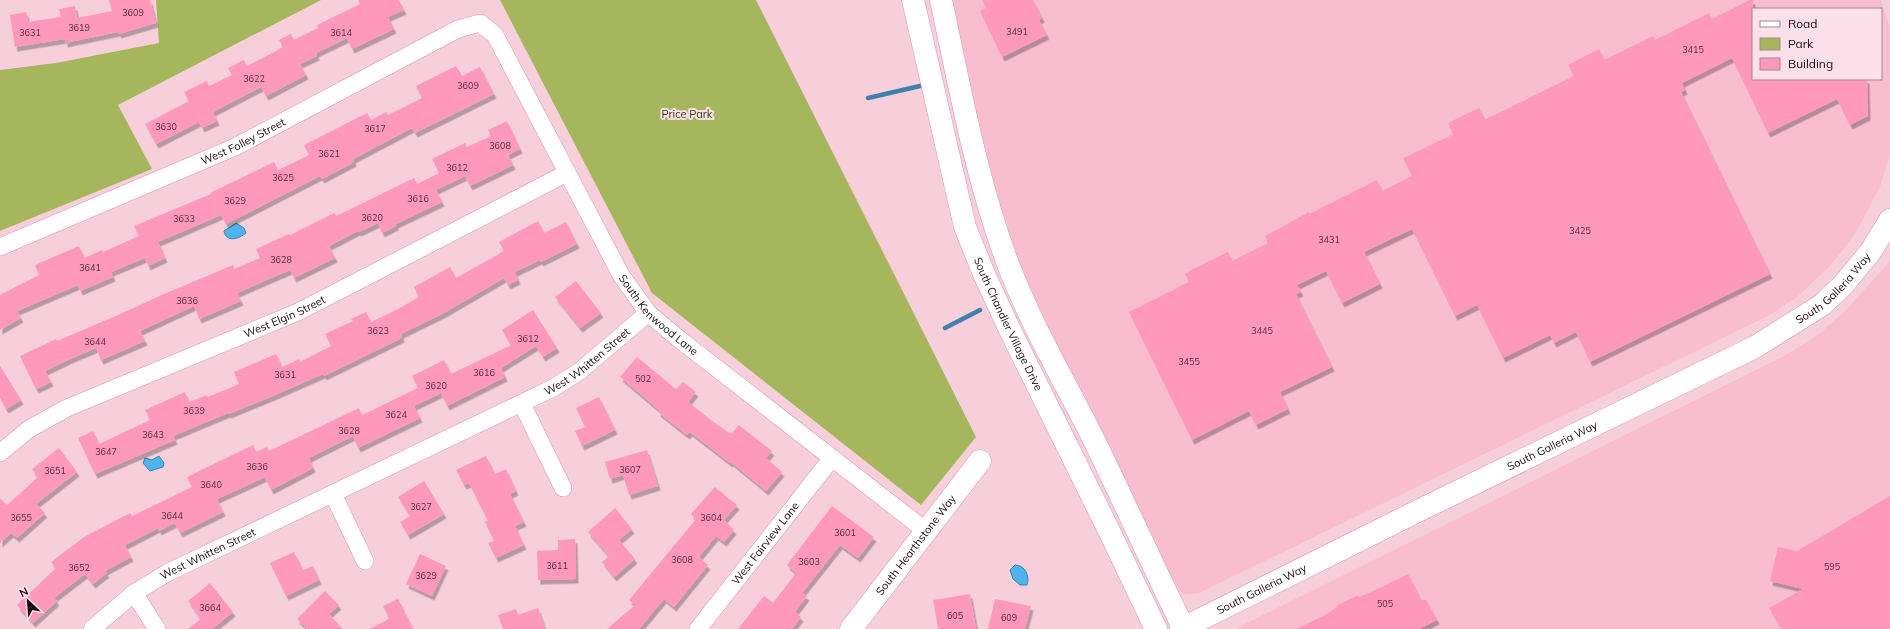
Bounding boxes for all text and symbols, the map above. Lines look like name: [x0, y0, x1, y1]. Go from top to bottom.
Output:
house number: 3609: [122, 7, 144, 18]
legend: [1752, 8, 1882, 80]
text: Road: [1788, 16, 1817, 31]
house number: 3619: [68, 22, 90, 33]
house number: 3491: [1006, 26, 1028, 37]
house number: 3631: [19, 27, 41, 38]
house number: 3614: [330, 27, 352, 38]
text: Park: [1788, 36, 1814, 51]
house number: 3415: [1682, 44, 1704, 55]
text: Building: [1788, 56, 1833, 71]
house number: 3622: [243, 73, 265, 84]
house number: 3609: [457, 80, 479, 91]
park label: Price Park: [661, 107, 713, 121]
street label: West Folley Street: [199, 115, 288, 168]
house number: 3630: [155, 121, 177, 132]
house number: 3617: [364, 123, 386, 134]
house number: 3608: [489, 140, 511, 151]
house number: 3621: [318, 148, 340, 159]
house number: 3612: [446, 162, 468, 173]
house number: 3625: [272, 172, 294, 183]
house number: 3616: [407, 193, 429, 204]
house number: 3629: [224, 195, 246, 206]
house number: 3620: [361, 212, 383, 223]
house number: 3633: [173, 213, 195, 224]
house number: 3425: [1569, 225, 1591, 236]
house number: 3431: [1318, 234, 1340, 245]
street label: South Galleria Way: [1793, 250, 1874, 327]
house number: 3628: [270, 254, 292, 265]
street label: South Chandler Village Drive: [971, 255, 1046, 393]
house number: 3641: [79, 262, 101, 273]
street label: South Kenwood Lane: [616, 272, 701, 358]
street label: West Elgin Street: [242, 292, 328, 341]
house number: 3636: [176, 295, 198, 306]
street label: West Whitten Street: [542, 324, 633, 398]
house number: 3623: [367, 325, 389, 336]
house number: 3445: [1251, 325, 1273, 336]
house number: 3612: [517, 333, 539, 344]
house number: 3644: [84, 336, 106, 347]
house number: 3455: [1178, 356, 1200, 367]
house number: 3616: [473, 367, 495, 378]
house number: 3631: [274, 369, 296, 380]
house number: 502: [635, 373, 651, 384]
house number: 3620: [425, 380, 447, 391]
house number: 3639: [183, 405, 205, 416]
house number: 3624: [385, 409, 407, 420]
street label: South Galleria Way: [1505, 418, 1600, 473]
house number: 3628: [338, 425, 360, 436]
house number: 3643: [142, 429, 164, 440]
house number: 3647: [95, 446, 117, 457]
house number: 3636: [246, 461, 268, 472]
house number: 3607: [619, 464, 641, 475]
house number: 3651: [44, 465, 66, 476]
house number: 3640: [200, 479, 222, 490]
street label: South Hearthstone Way: [873, 492, 959, 598]
street label: West Fairview Lane: [729, 499, 802, 587]
house number: 3627: [410, 501, 432, 512]
house number: 3644: [161, 510, 183, 521]
house number: 3655: [10, 512, 32, 523]
house number: 3604: [700, 512, 722, 523]
street label: West Whitten Street: [157, 525, 258, 583]
house number: 3601: [834, 527, 856, 538]
house number: 3608: [671, 554, 693, 565]
house number: 3603: [798, 556, 820, 567]
house number: 3611: [546, 560, 568, 571]
street label: South Galleria Way: [1214, 561, 1309, 617]
house number: 595: [1824, 561, 1841, 572]
house number: 3652: [68, 562, 90, 573]
house number: 3629: [415, 570, 437, 581]
north arrow: [8, 581, 48, 621]
text: N: [17, 584, 30, 600]
house number: 505: [1377, 598, 1394, 609]
house number: 3664: [199, 602, 221, 613]
house number: 605: [947, 610, 964, 621]
house number: 609: [1001, 612, 1017, 623]

